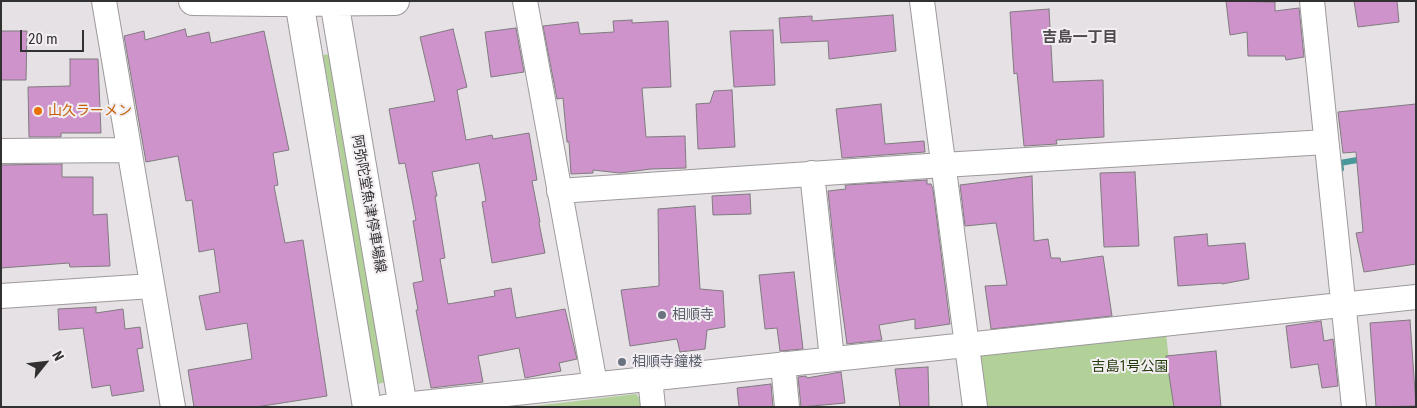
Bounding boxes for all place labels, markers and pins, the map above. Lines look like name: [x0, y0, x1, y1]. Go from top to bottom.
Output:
place label: 山久ラーメン: [48, 103, 132, 119]
marker: 山久ラーメン: [32, 105, 44, 117]
place label: 相順寺: [672, 307, 714, 323]
marker: 相順寺: [656, 309, 668, 321]
place label: 相順寺鐘楼: [632, 354, 702, 370]
marker: 相順寺鐘楼: [616, 356, 628, 368]

